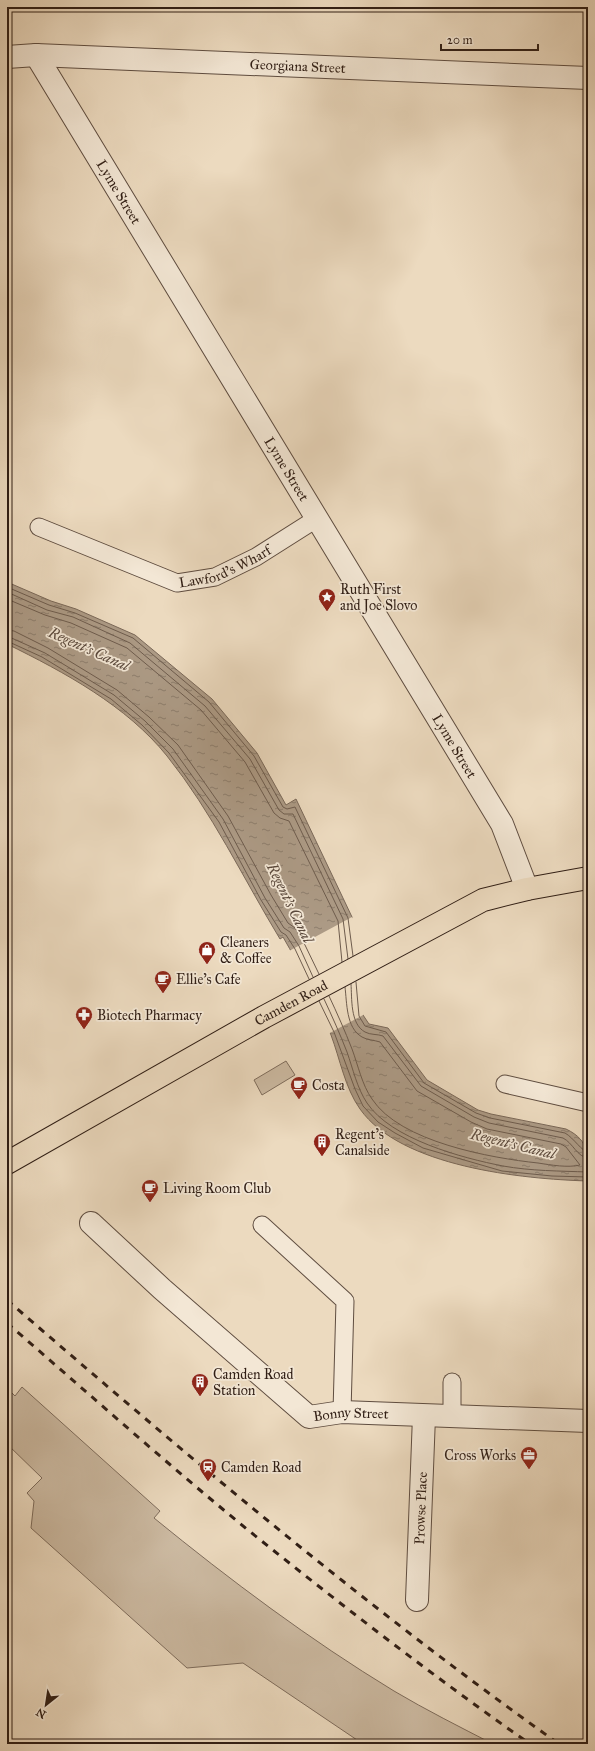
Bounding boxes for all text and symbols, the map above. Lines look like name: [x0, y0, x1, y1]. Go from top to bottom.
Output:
scale bar: [441, 26, 538, 52]
text: 20 m: [447, 33, 473, 47]
street label: Georgiana Street: [249, 55, 346, 76]
street label: Lyme Street: [93, 157, 145, 227]
street label: Lyme Street: [261, 434, 313, 504]
street label: Lawford's Wharf: [178, 540, 276, 591]
place label: Ruth First and Joe Slovo: [340, 581, 418, 615]
place icon: Ruth First and Joe Slovo: [317, 587, 337, 612]
water label: Regent's Canal: [45, 623, 134, 676]
street label: Lyme Street: [429, 711, 481, 781]
water label: Regent's Canal: [263, 859, 318, 948]
place label: Cleaners & Coffee: [220, 934, 272, 967]
shop icon: Cleaners & Coffee: [197, 940, 217, 965]
cafe icon: Ellie's Cafe: [153, 969, 173, 994]
place label: Ellie's Cafe: [176, 971, 241, 988]
street label: Camden Road: [251, 976, 330, 1029]
pharmacy icon: Biotech Pharmacy: [74, 1005, 94, 1030]
place label: Biotech Pharmacy: [97, 1007, 202, 1024]
cafe icon: Costa: [289, 1075, 309, 1100]
place label: Costa: [312, 1077, 345, 1094]
water label: Regent's Canal: [468, 1125, 559, 1164]
place label: Regent's Canalside: [335, 1126, 390, 1159]
building icon: Regent's Canalside: [312, 1132, 332, 1157]
cafe icon: Living Room Club: [140, 1178, 160, 1203]
place label: Living Room Club: [163, 1180, 271, 1197]
place label: Camden Road Station: [213, 1366, 293, 1399]
building icon: Camden Road Station: [190, 1372, 210, 1397]
street label: Bonny Street: [312, 1403, 389, 1425]
office icon: Cross Works: [519, 1445, 539, 1470]
place label: Cross Works: [444, 1447, 516, 1464]
station icon: Camden Road: [198, 1457, 218, 1482]
place label: Camden Road: [221, 1459, 301, 1476]
street label: Prowse Place: [411, 1471, 430, 1545]
north arrow: [26, 1685, 66, 1725]
text: N: [33, 1705, 49, 1721]

